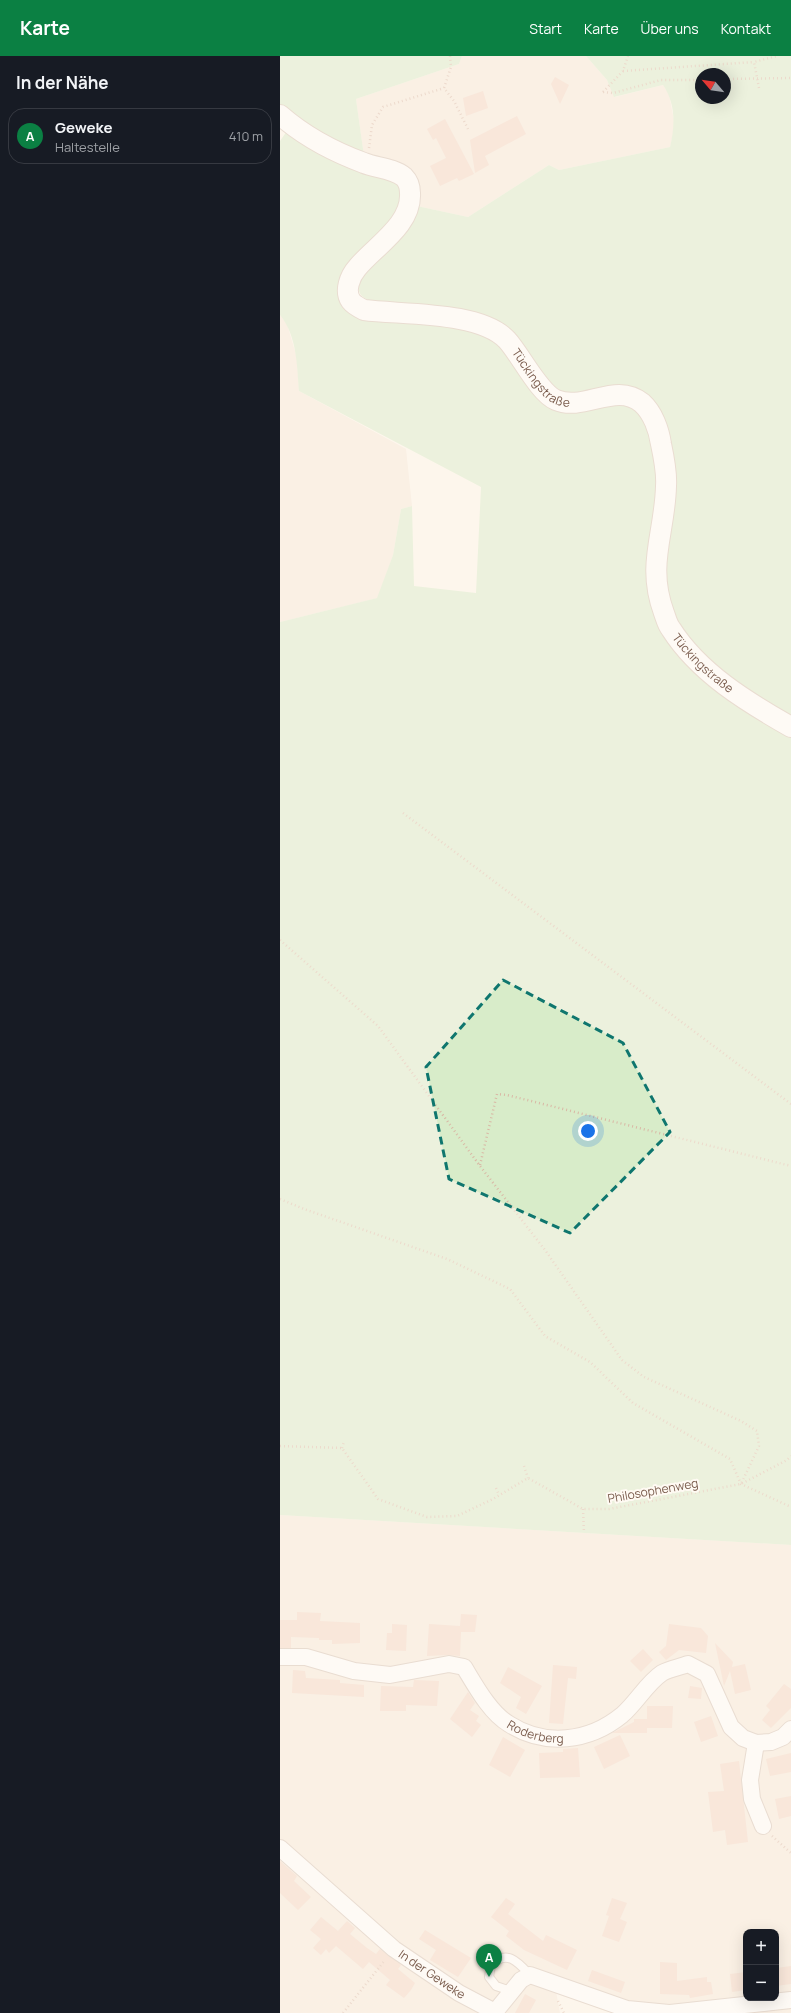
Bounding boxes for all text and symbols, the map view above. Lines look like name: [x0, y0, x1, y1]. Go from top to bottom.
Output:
text: Karte: [20, 15, 70, 41]
text: Start: [529, 19, 562, 38]
text: Karte: [584, 19, 619, 38]
text: Über uns: [641, 19, 699, 38]
text: Kontakt: [721, 19, 771, 38]
north arrow: [695, 68, 731, 104]
text: In der Nähe: [16, 71, 109, 94]
text: Geweke: [55, 117, 112, 138]
text: A: [26, 127, 34, 145]
text: 410 m: [229, 127, 263, 145]
text: Haltestelle: [55, 138, 120, 156]
street label: Tückingstraße: [508, 345, 571, 411]
street label: Tückingstraße: [669, 630, 737, 697]
your location: [578, 1121, 598, 1141]
street label: Philosophenweg: [606, 1474, 700, 1507]
street label: Roderberg: [504, 1716, 564, 1747]
map controls: [743, 1929, 779, 2001]
button: +: [743, 1929, 779, 1965]
pin: A: [476, 1944, 502, 1977]
street label: In der Geweke: [395, 1945, 468, 2003]
button: −: [743, 1965, 779, 2001]

